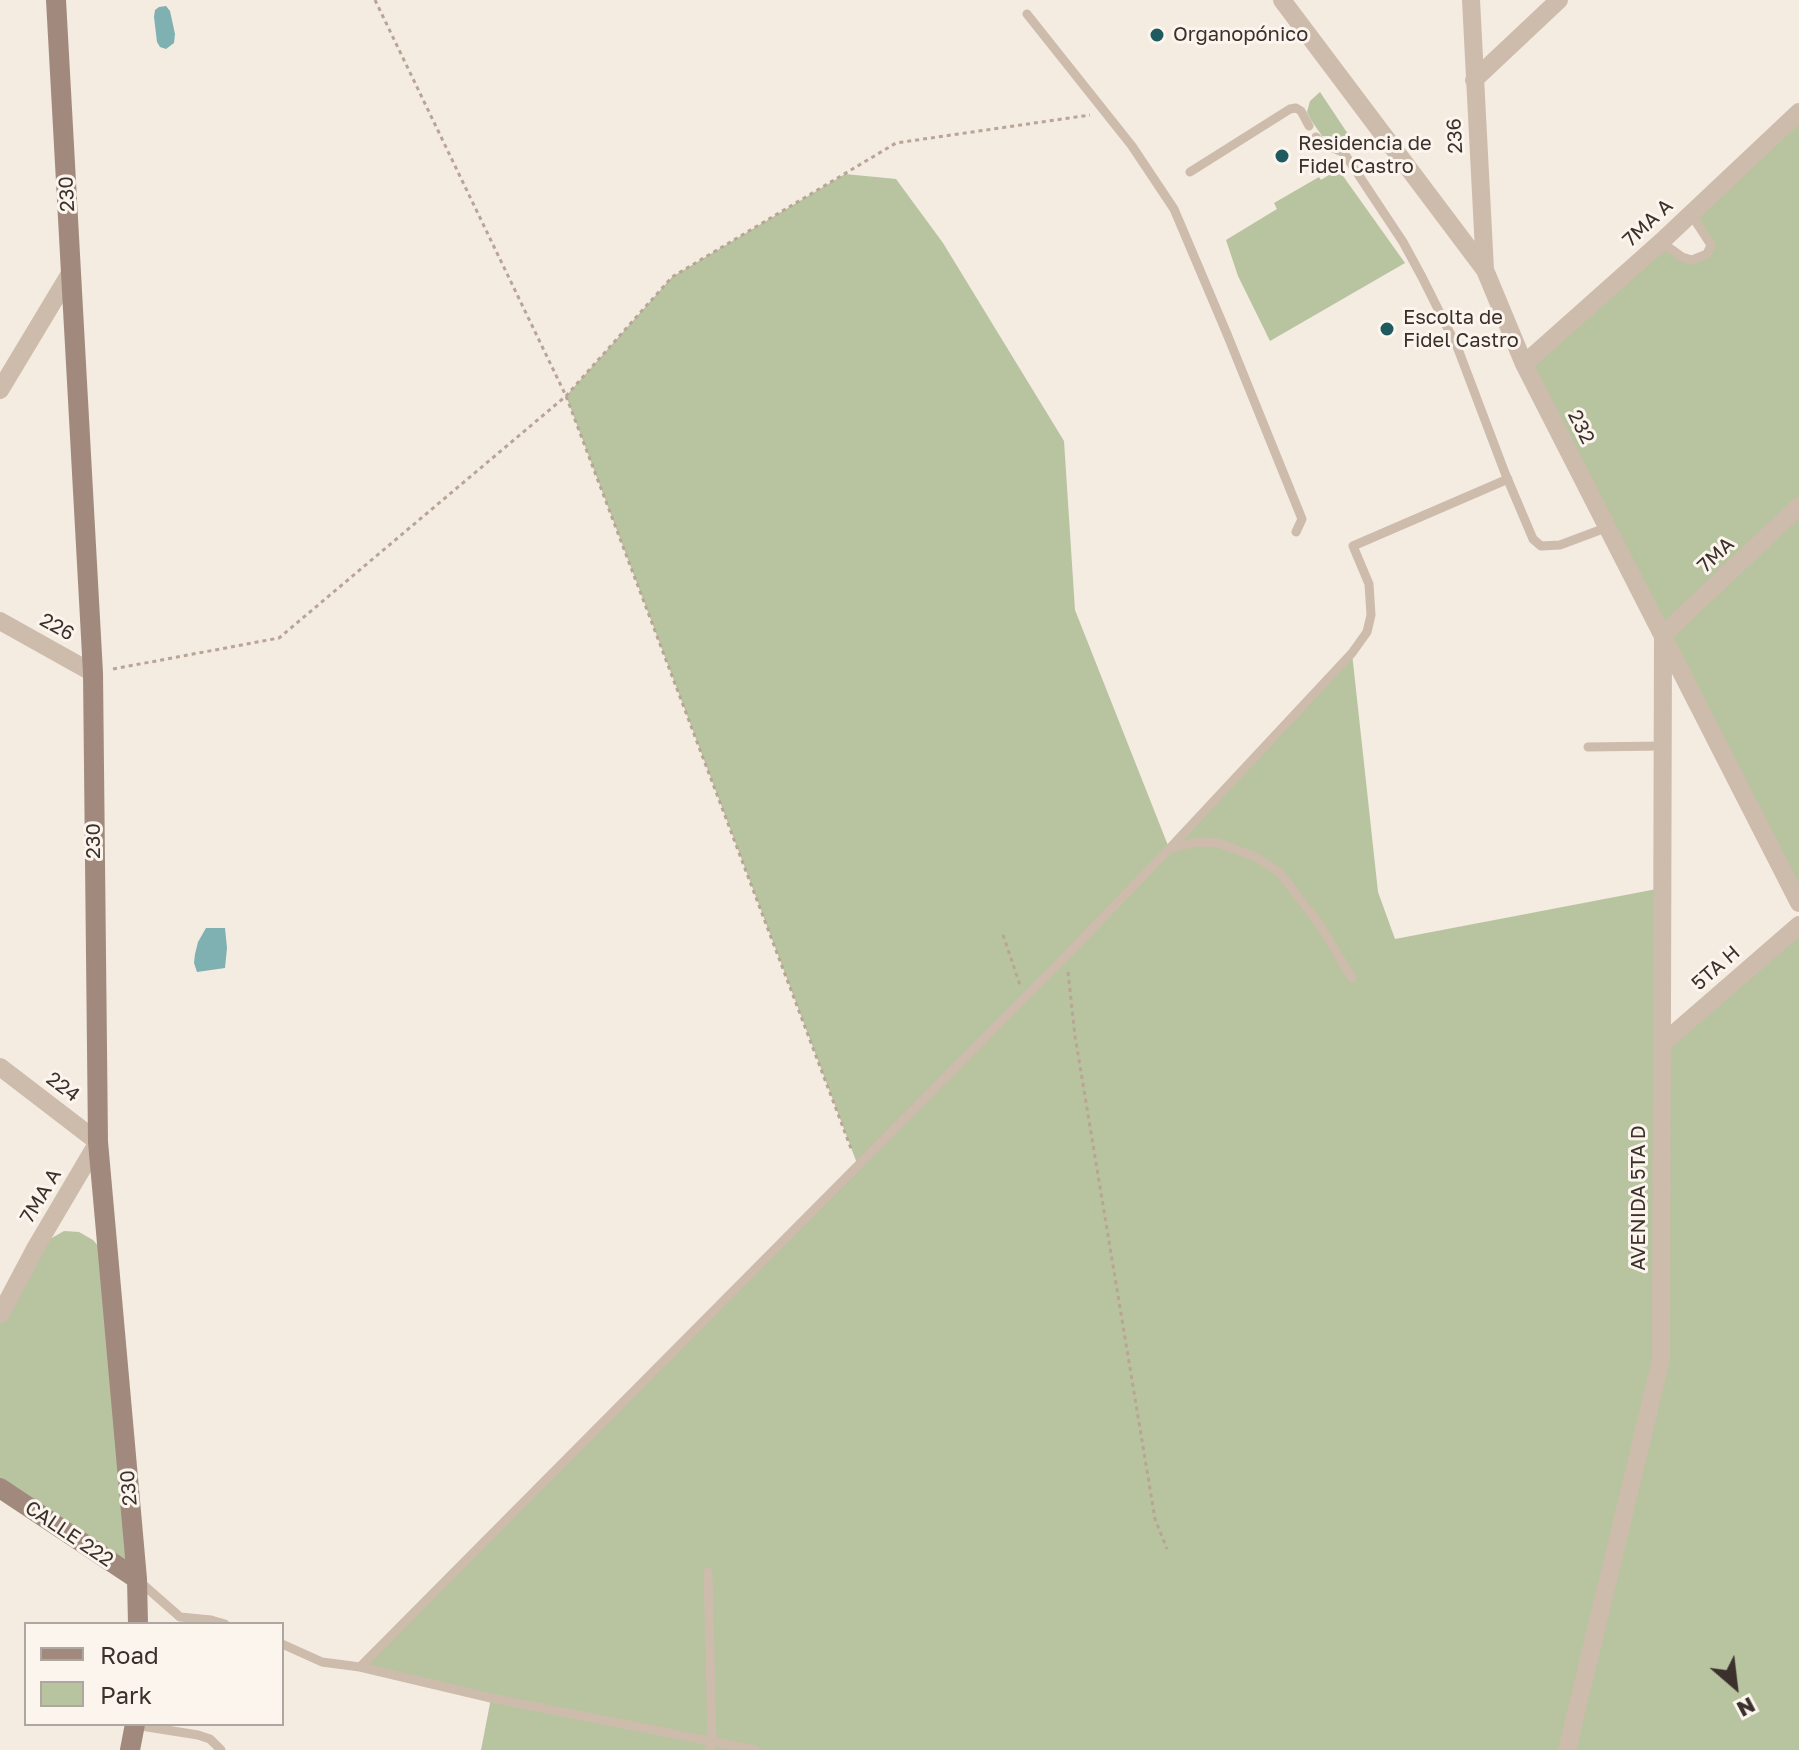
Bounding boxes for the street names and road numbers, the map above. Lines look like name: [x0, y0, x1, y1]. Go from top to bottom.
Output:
street label: 236: [1442, 118, 1468, 154]
street label: 230: [54, 176, 80, 212]
street label: 7MA A: [1618, 194, 1678, 252]
street label: 232: [1562, 406, 1600, 448]
street label: 7MA: [1693, 532, 1739, 578]
street label: 226: [36, 608, 78, 646]
street label: 230: [82, 823, 106, 859]
street label: 5TA H: [1687, 941, 1745, 995]
street label: 224: [42, 1067, 84, 1107]
street label: AVENIDA 5TA D: [1627, 1125, 1651, 1271]
street label: 7MA A: [15, 1164, 67, 1228]
street label: 230: [115, 1469, 143, 1507]
street label: CALLE 222: [20, 1496, 118, 1572]

